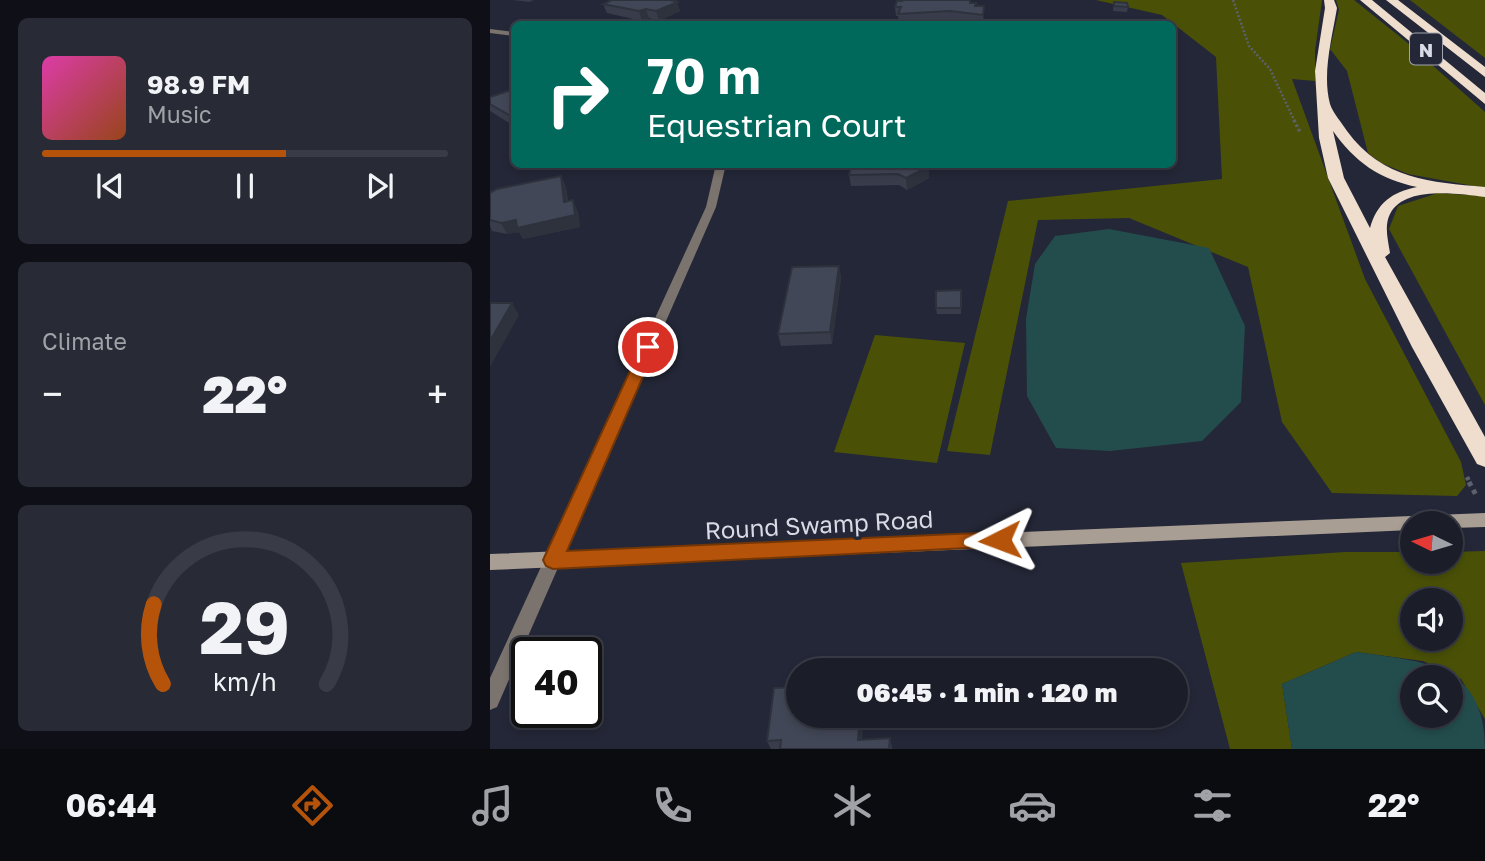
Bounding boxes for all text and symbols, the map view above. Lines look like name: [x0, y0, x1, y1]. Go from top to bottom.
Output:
road number: N: [1410, 34, 1442, 64]
text: 70 m: [647, 46, 761, 105]
icon: right: [532, 49, 623, 140]
text: 98.9 FM: [147, 69, 250, 100]
text: Music: [147, 100, 212, 128]
text: Equestrian Court: [647, 106, 907, 144]
icon: previous: [91, 167, 129, 205]
icon: pause: [226, 167, 264, 205]
icon: next: [361, 167, 399, 205]
pin: [618, 317, 678, 377]
text: Climate: [42, 327, 127, 355]
icon: arrive: [629, 328, 667, 366]
text: 22°: [203, 362, 287, 424]
text: −: [42, 371, 63, 416]
text: +: [427, 371, 448, 416]
position arrow: [963, 503, 1037, 577]
street label: Round Swamp Road: [704, 504, 934, 544]
north arrow: [1400, 511, 1463, 574]
map controls: [1400, 511, 1463, 728]
text: 29: [200, 584, 290, 671]
button: sound: [1400, 588, 1463, 651]
speed limit sign: 40: [511, 637, 602, 728]
button: search: [1400, 665, 1463, 728]
text: km/h: [213, 666, 277, 697]
text: 06:45 · 1 min · 120 m: [857, 677, 1117, 708]
icon: directions: [288, 781, 337, 830]
icon: music: [468, 781, 517, 830]
icon: phone: [648, 781, 697, 830]
icon: climate: [828, 781, 877, 830]
icon: car: [1008, 781, 1057, 830]
icon: filters: [1188, 781, 1237, 830]
text: 06:44: [66, 786, 157, 824]
text: 22°: [1368, 786, 1419, 824]

